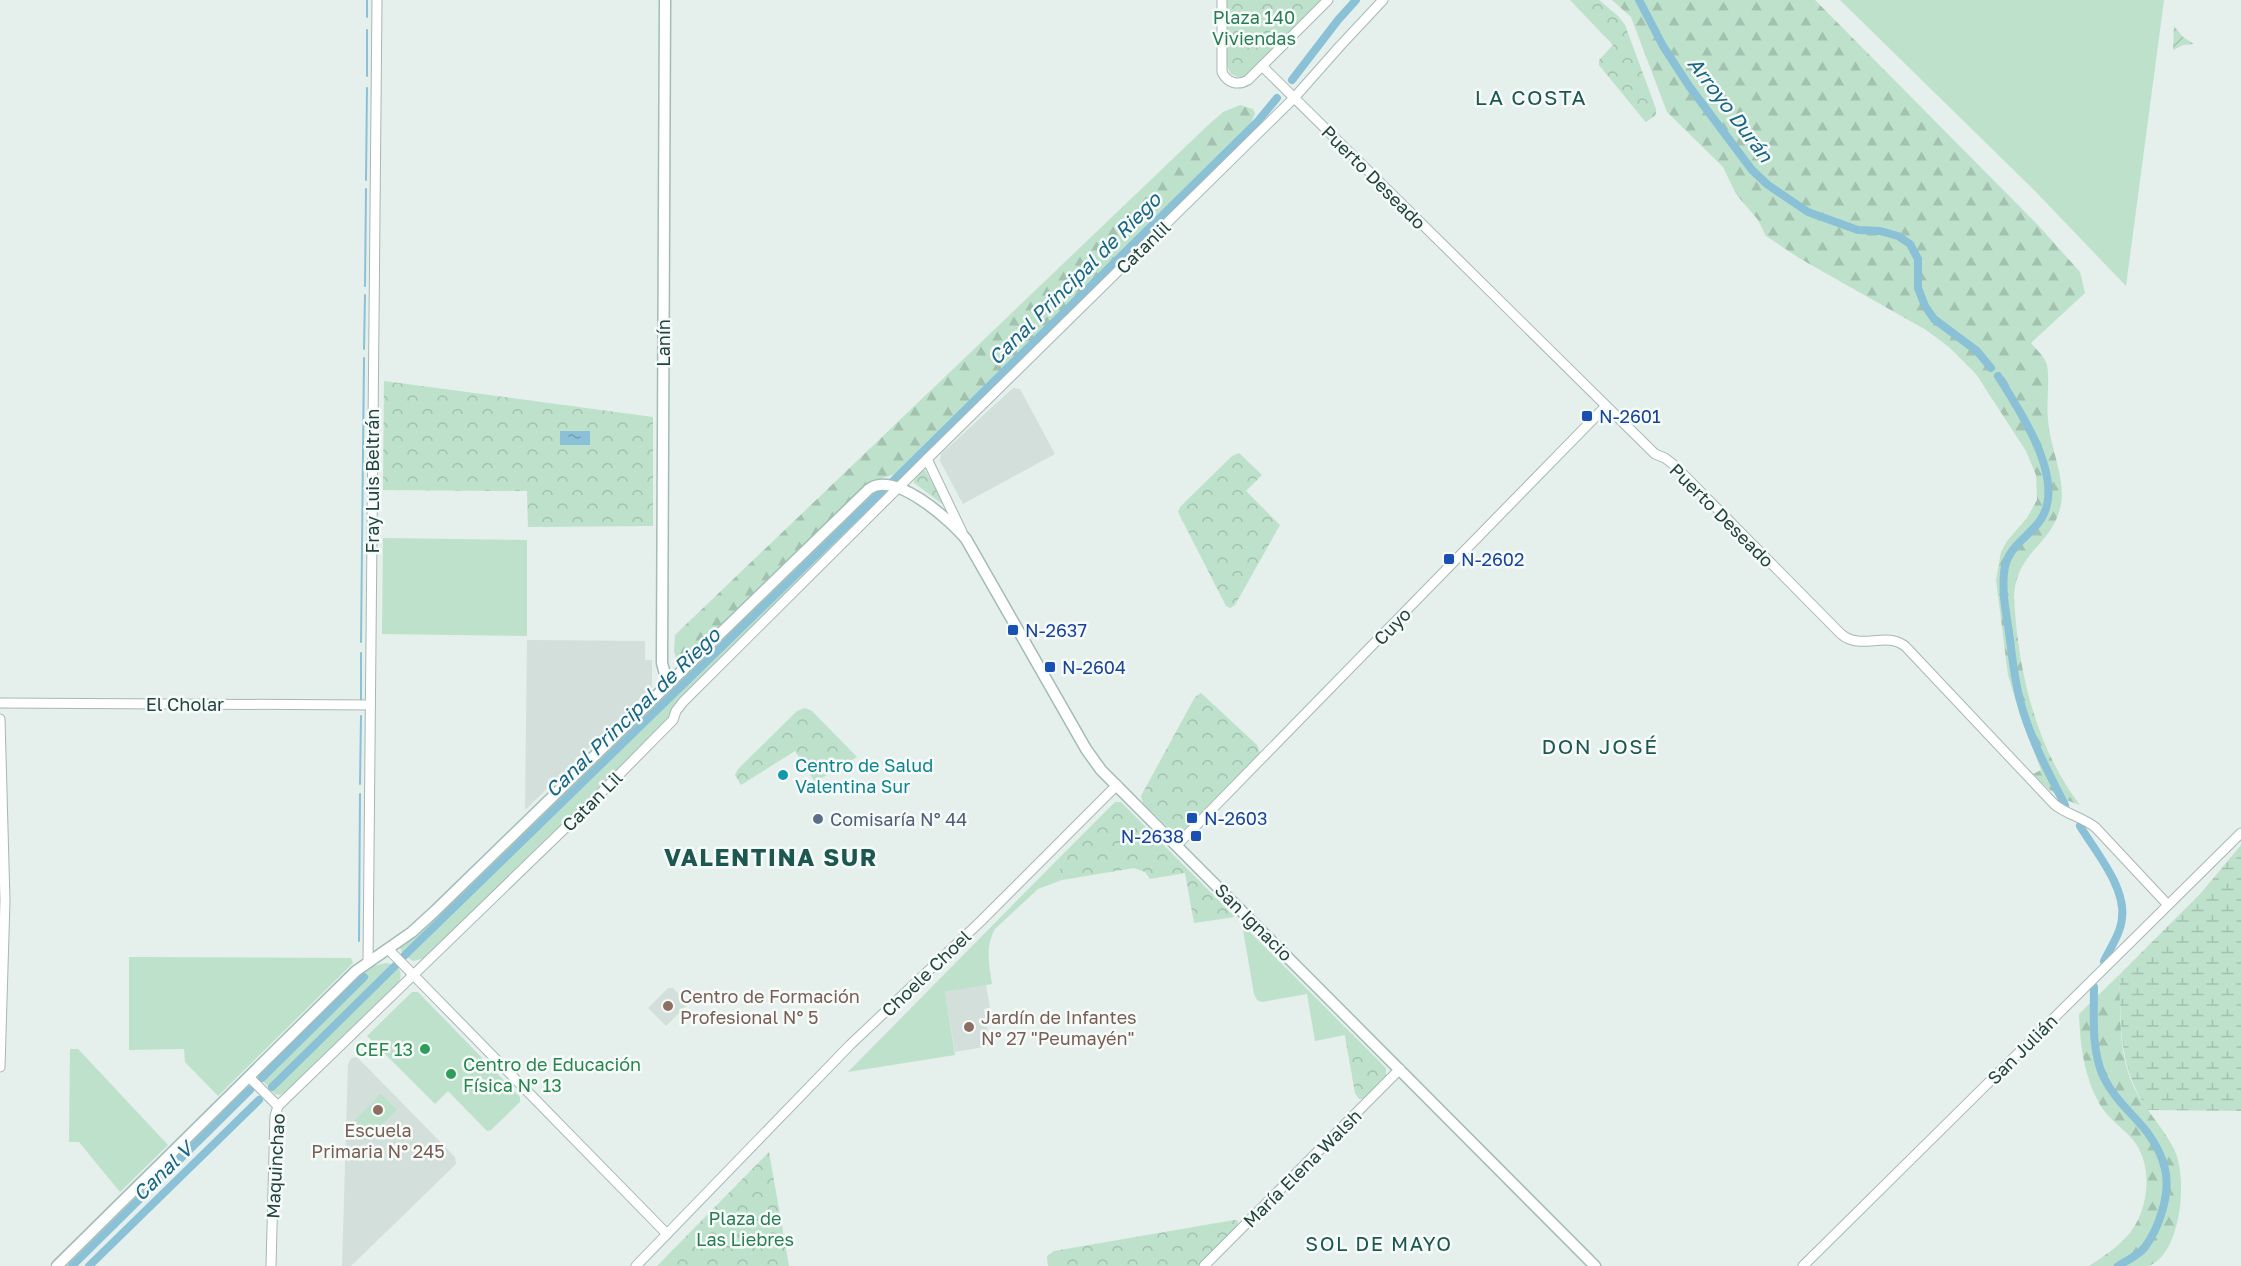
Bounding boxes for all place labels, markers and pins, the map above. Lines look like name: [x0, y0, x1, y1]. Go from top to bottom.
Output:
place label: N-2601: [1599, 405, 1661, 427]
marker: N-2601: [1580, 409, 1594, 423]
place label: N-2602: [1461, 548, 1524, 570]
marker: N-2602: [1442, 552, 1456, 566]
place label: N-2637: [1025, 619, 1087, 641]
marker: N-2637: [1006, 623, 1020, 637]
place label: N-2604: [1062, 656, 1126, 678]
marker: N-2604: [1043, 660, 1057, 674]
place label: Centro de Salud Valentina Sur: [795, 754, 933, 797]
marker: Centro de Salud Valentina Sur: [776, 768, 790, 782]
place label: N-2603: [1204, 807, 1268, 829]
place label: Comisaría N° 44: [830, 808, 967, 830]
marker: N-2603: [1185, 811, 1199, 825]
marker: Comisaría N° 44: [811, 812, 825, 826]
place label: N-2638: [1121, 825, 1184, 847]
marker: N-2638: [1189, 829, 1203, 843]
place label: Centro de Formación Profesional N° 5: [680, 985, 860, 1028]
marker: Centro de Formación Profesional N° 5: [661, 999, 675, 1013]
place label: Jardín de Infantes N° 27 "Peumayén": [981, 1006, 1137, 1049]
marker: Jardín de Infantes N° 27 "Peumayén": [962, 1020, 976, 1034]
place label: CEF 13: [355, 1038, 413, 1060]
marker: CEF 13: [418, 1042, 432, 1056]
place label: Centro de Educación Física N° 13: [463, 1053, 641, 1096]
marker: Centro de Educación Física N° 13: [444, 1067, 458, 1081]
marker: Escuela Primaria N° 245: [371, 1103, 385, 1117]
place label: Escuela Primaria N° 245: [311, 1119, 445, 1162]

